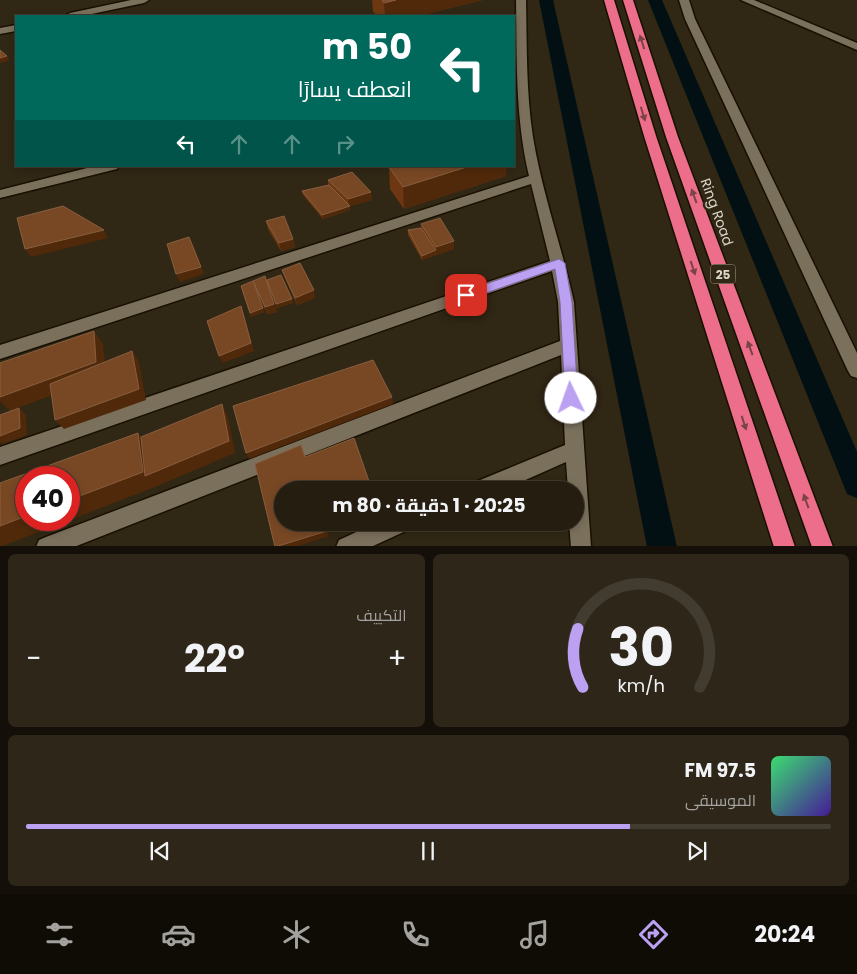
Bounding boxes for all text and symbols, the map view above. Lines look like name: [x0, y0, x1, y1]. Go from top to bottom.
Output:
text: 50 m: [322, 22, 412, 71]
one-way arrow: [637, 34, 645, 49]
icon: left: [430, 35, 495, 100]
text: انعطف يسارًا: [298, 74, 412, 105]
one-way arrow: [640, 106, 648, 121]
icon: left: [172, 130, 200, 158]
icon: ahead: [225, 130, 253, 158]
icon: ahead: [278, 130, 306, 158]
icon: right: [331, 130, 359, 158]
street label: Ring Road: [696, 175, 738, 249]
one-way arrow: [690, 188, 698, 203]
one-way arrow: [690, 261, 698, 276]
road number: 25: [710, 264, 736, 284]
pin: [445, 274, 487, 316]
icon: arrive: [452, 281, 480, 309]
one-way arrow: [746, 341, 753, 356]
position arrow: [544, 371, 596, 423]
one-way arrow: [741, 415, 749, 430]
speed limit sign: 40: [15, 466, 80, 531]
text: 20:25 · 1 دقيقة · 80 m: [332, 492, 526, 519]
one-way arrow: [802, 493, 810, 508]
text: التكييف: [356, 604, 407, 627]
text: 30: [608, 611, 673, 684]
text: 22°: [184, 632, 245, 685]
text: −: [26, 639, 41, 678]
text: +: [387, 639, 407, 678]
text: km/h: [617, 673, 665, 698]
text: 97.5 FM: [685, 757, 756, 784]
text: الموسيقى: [685, 789, 756, 812]
icon: previous: [146, 837, 174, 865]
icon: pause: [414, 837, 442, 865]
icon: next: [683, 837, 711, 865]
icon: filters: [42, 917, 77, 952]
icon: car: [161, 917, 196, 952]
icon: climate: [279, 917, 314, 952]
icon: phone: [398, 917, 433, 952]
icon: music: [517, 917, 552, 952]
icon: directions: [636, 917, 671, 952]
text: 20:24: [755, 919, 815, 950]

